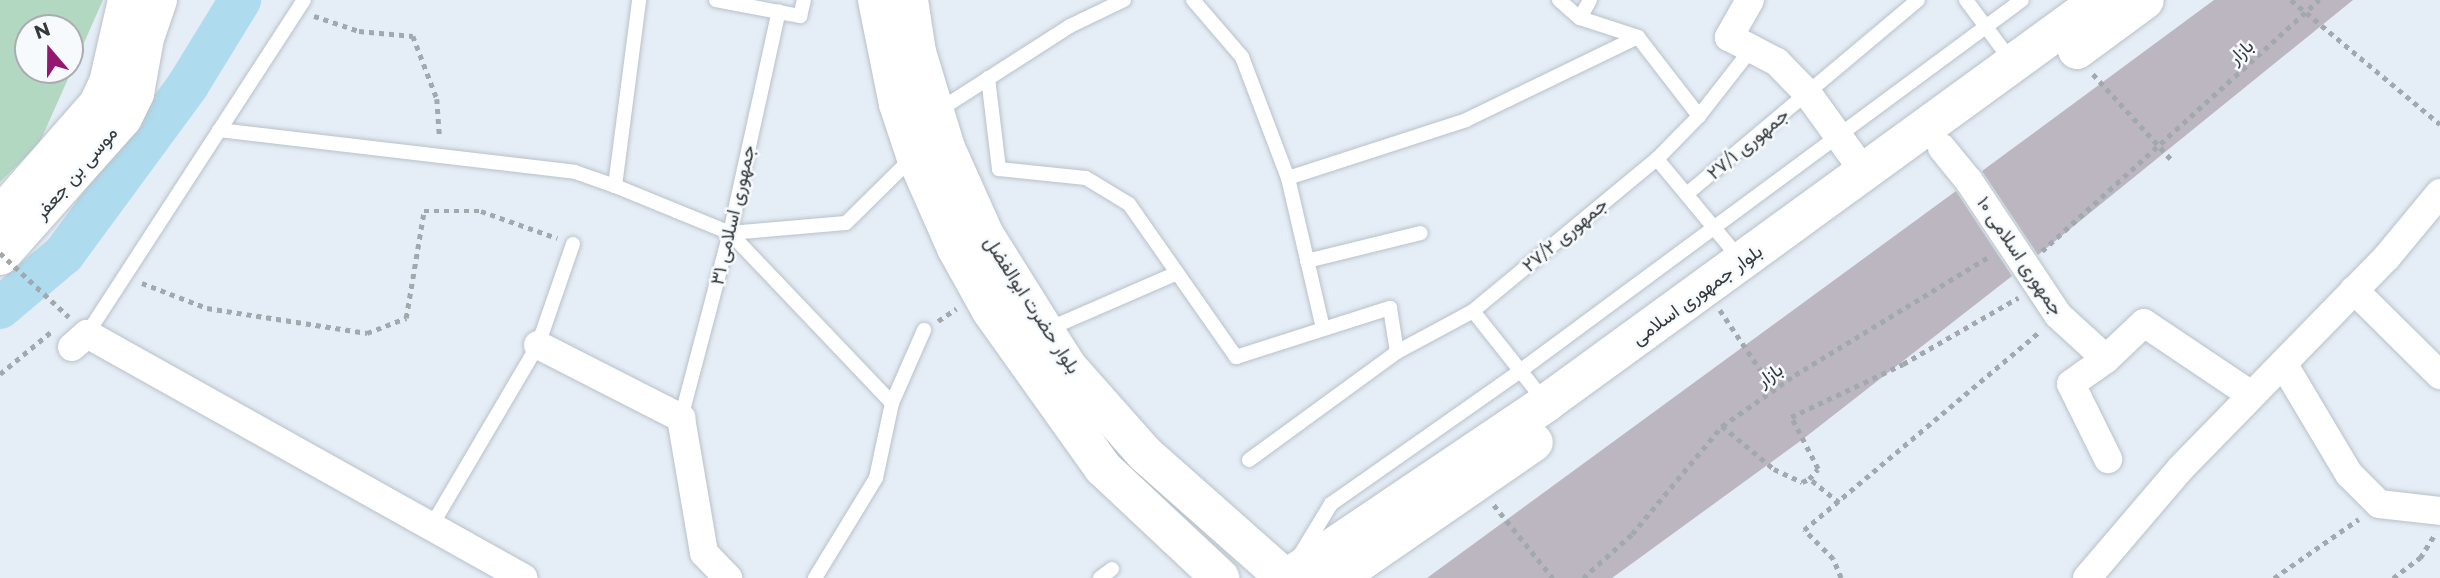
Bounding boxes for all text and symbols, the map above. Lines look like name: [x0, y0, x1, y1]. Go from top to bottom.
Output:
north arrow: [14, 14, 84, 84]
text: N: [31, 17, 53, 44]
street label: بازار: [2223, 35, 2259, 69]
street label: جمهوری ۲۷/۱: [1703, 103, 1793, 185]
street label: موسی بن جعفر: [29, 122, 123, 224]
street label: جمهوری اسلامی ۳۱: [706, 143, 760, 287]
street label: جمهوری اسلامی ۱۰: [1972, 192, 2068, 320]
street label: جمهوری ۲۷/۲: [1518, 193, 1612, 277]
street label: بلوار حضرت ابوالفضل: [979, 232, 1085, 378]
street label: بلوار جمهوری اسلامی: [1627, 240, 1767, 350]
street label: بازار: [1753, 358, 1787, 392]

